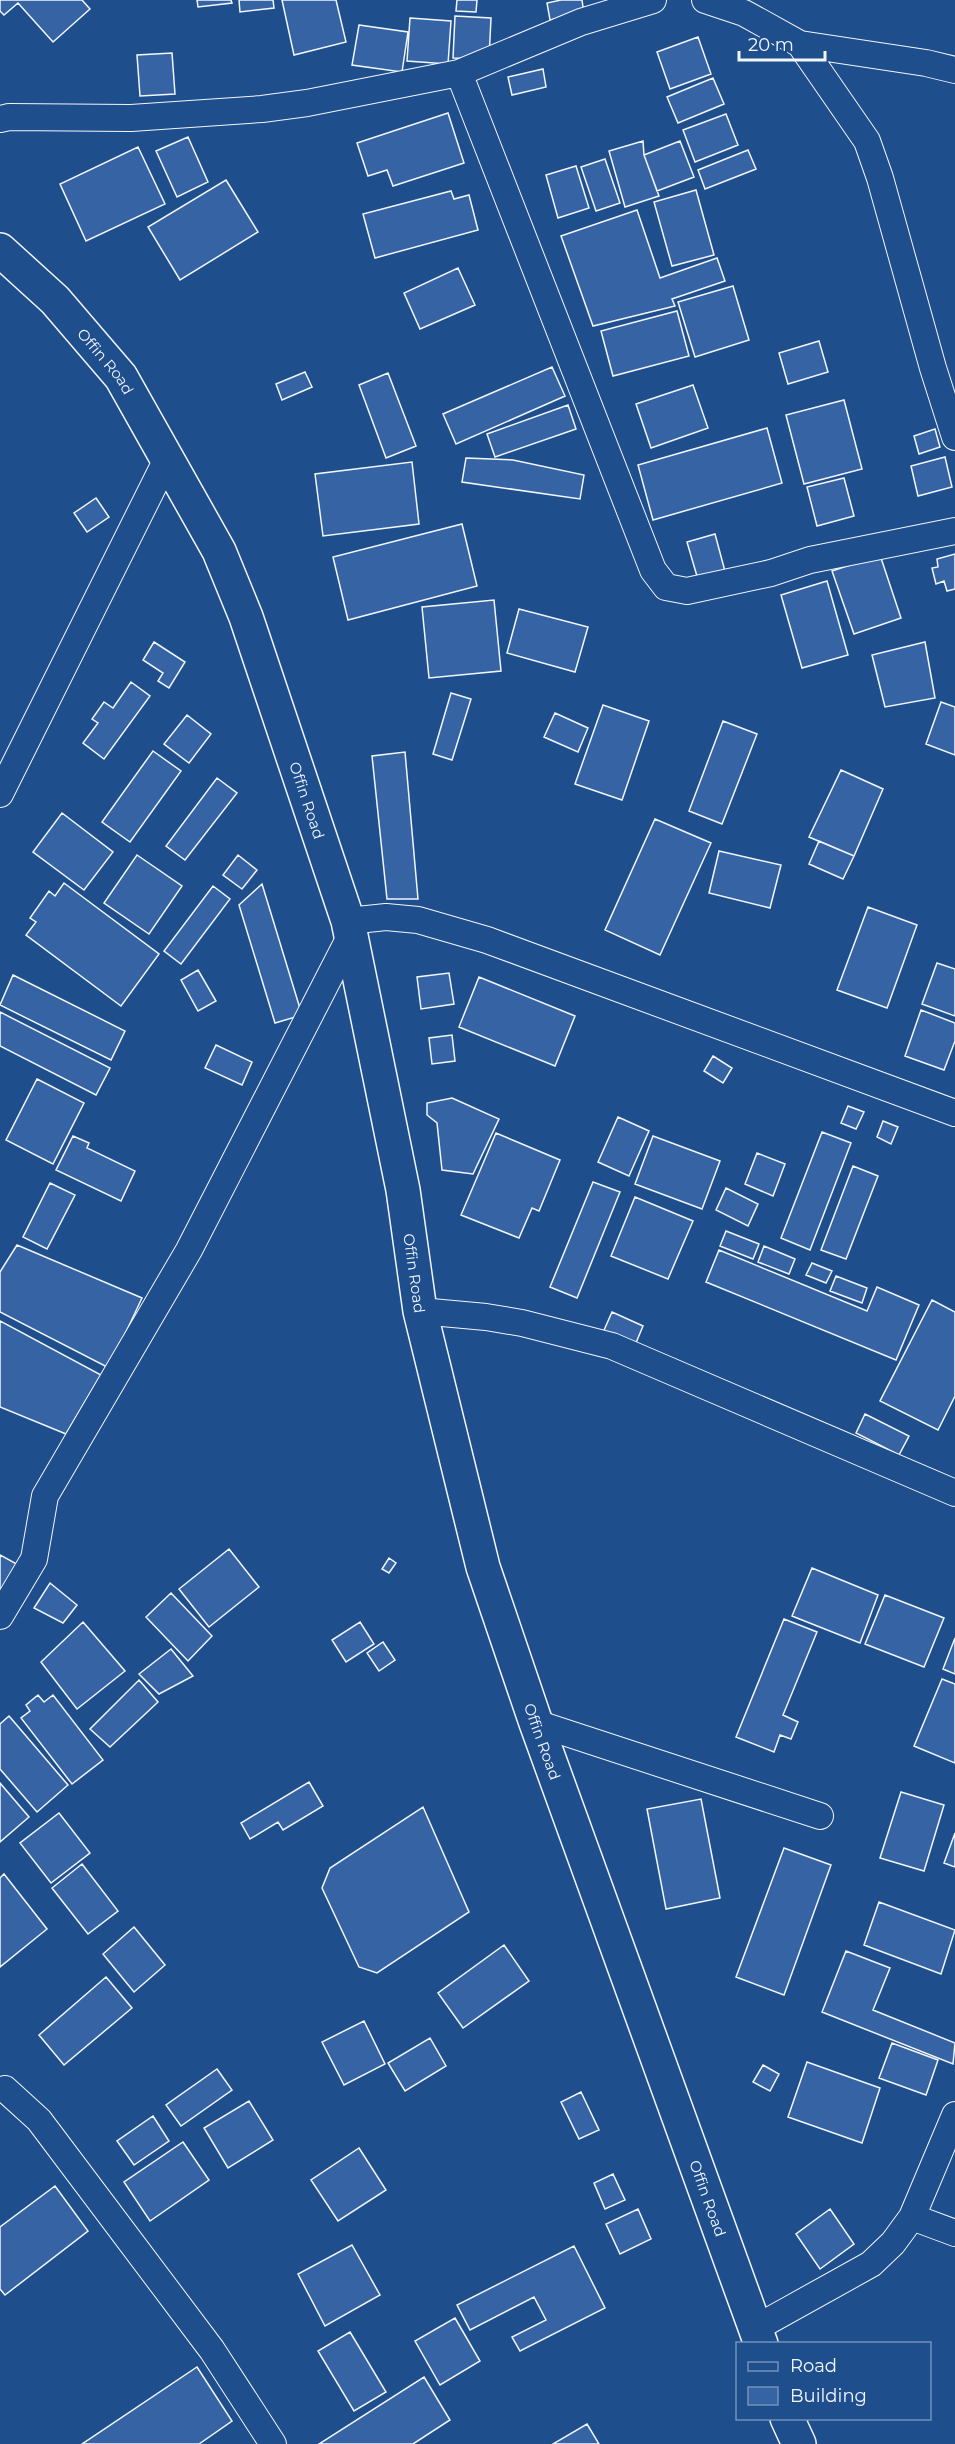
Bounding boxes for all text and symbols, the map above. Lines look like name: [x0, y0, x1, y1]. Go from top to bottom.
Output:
scale bar: [739, 24, 824, 62]
text: 20 m: [748, 34, 794, 56]
street label: Offin Road: [74, 324, 138, 398]
street label: Offin Road: [286, 759, 329, 841]
street label: Offin Road: [400, 1232, 430, 1314]
street label: Offin Road: [520, 1700, 565, 1782]
street label: Offin Road: [686, 2157, 731, 2239]
legend: [736, 2342, 931, 2420]
text: Road: [790, 2355, 837, 2377]
text: Building: [790, 2385, 867, 2407]

